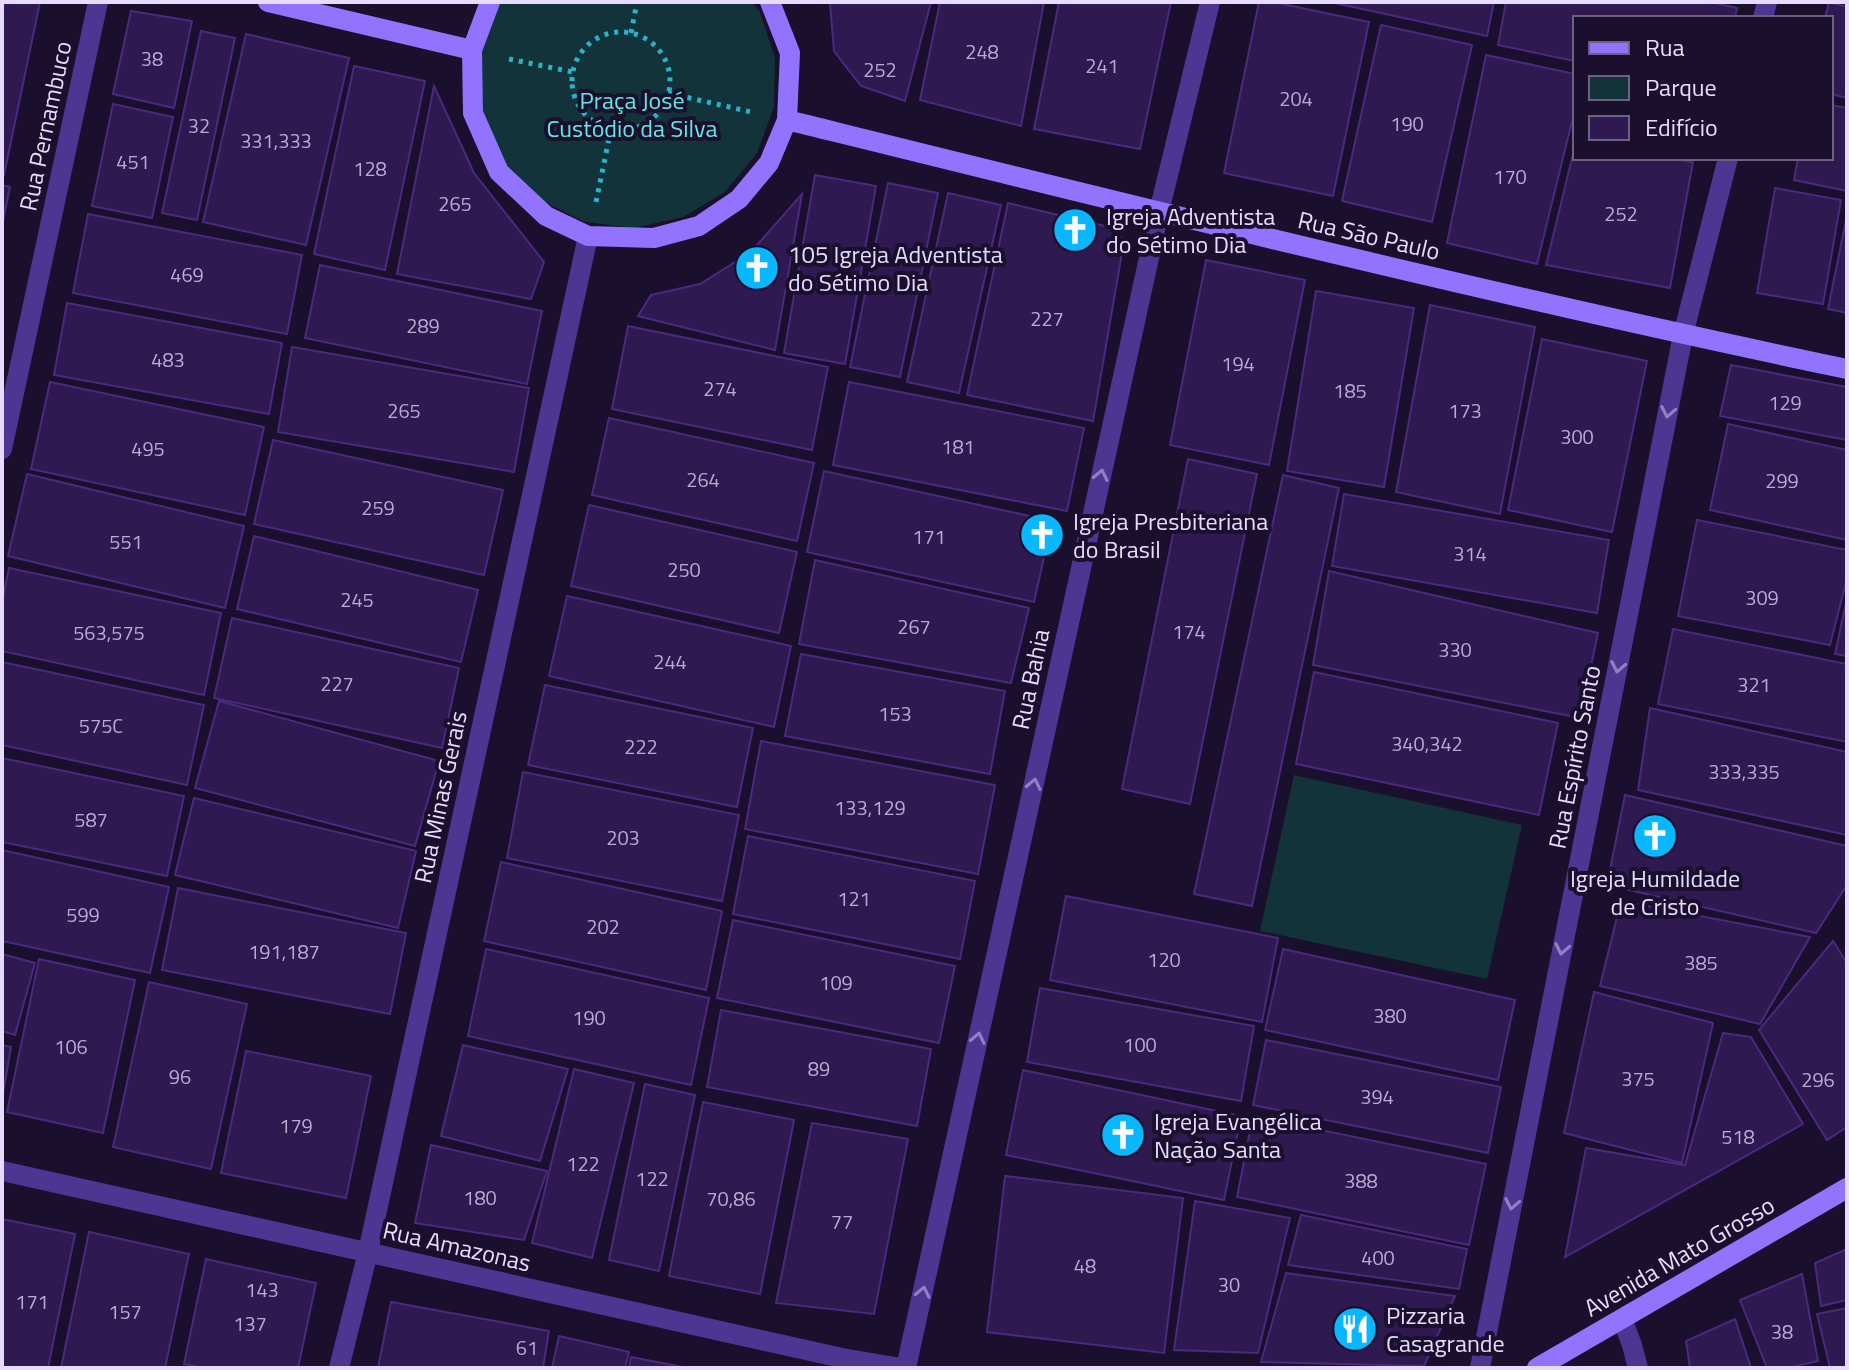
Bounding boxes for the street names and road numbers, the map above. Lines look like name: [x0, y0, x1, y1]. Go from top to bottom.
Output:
street label: Rua Pernambuco: [9, 38, 81, 214]
street label: Rua São Paulo: [1294, 201, 1444, 269]
street label: Rua Bahia: [1002, 625, 1058, 733]
street label: Rua Espírito Santo: [1539, 662, 1609, 852]
street label: Rua Minas Gerais: [404, 708, 476, 886]
street label: Avenida Mato Grosso: [1577, 1187, 1781, 1325]
street label: Rua Amazonas: [380, 1212, 534, 1280]

